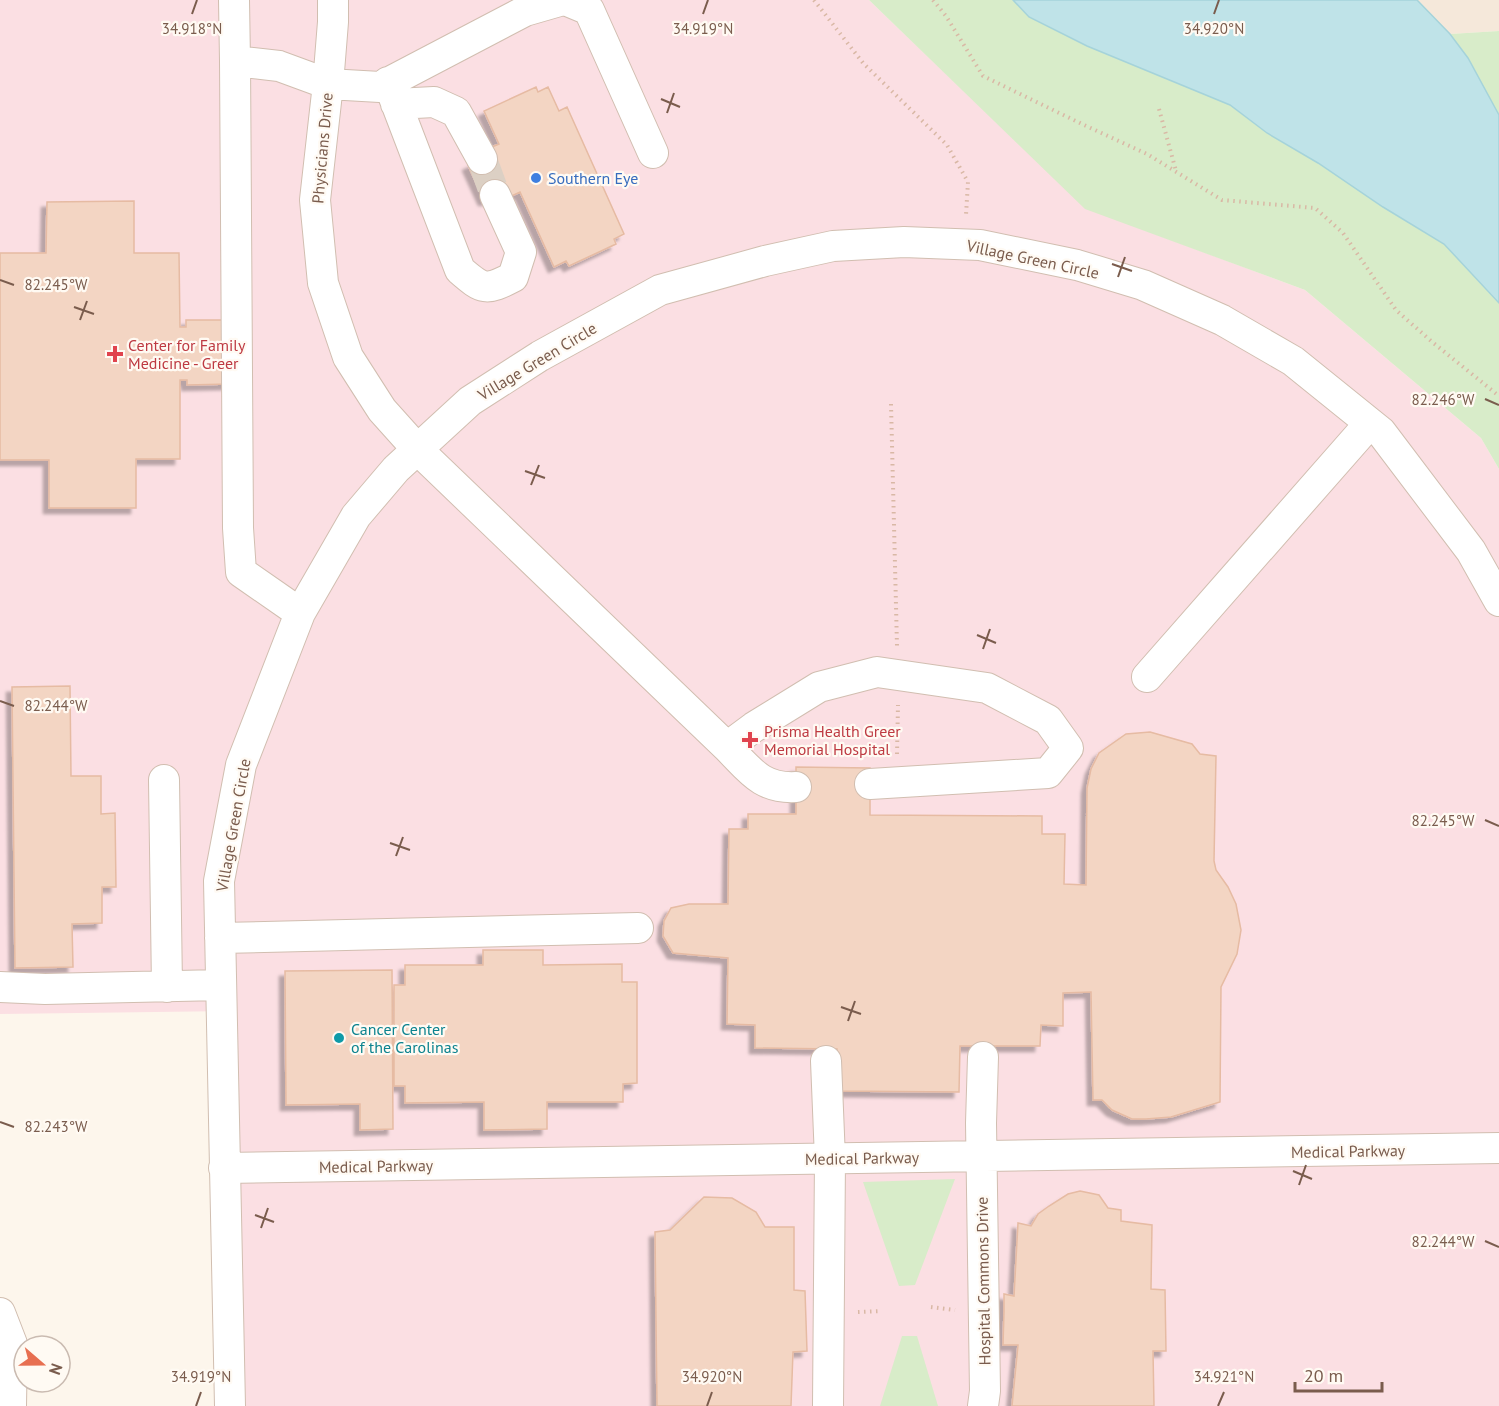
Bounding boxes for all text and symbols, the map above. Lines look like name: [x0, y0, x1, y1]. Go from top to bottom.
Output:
text: 34.918°N: [162, 19, 222, 38]
text: 34.919°N: [673, 19, 733, 38]
text: 34.920°N: [1184, 19, 1244, 38]
street label: Physicians Drive: [307, 92, 337, 204]
place label: Southern Eye: [548, 168, 638, 188]
marker: Southern Eye: [529, 171, 543, 185]
street label: Village Green Circle: [964, 235, 1101, 283]
text: 82.245°W: [25, 275, 88, 294]
street label: Village Green Circle: [473, 318, 600, 405]
place label: Center for Family Medicine - Greer: [128, 335, 246, 373]
marker: Center for Family Medicine - Greer: [106, 345, 124, 363]
text: 82.246°W: [1412, 390, 1475, 409]
text: 82.244°W: [25, 696, 88, 715]
place label: Prisma Health Greer Memorial Hospital: [764, 721, 901, 759]
marker: Prisma Health Greer Memorial Hospital: [741, 731, 759, 749]
street label: Village Green Circle: [211, 757, 255, 894]
text: 82.245°W: [1412, 811, 1475, 830]
place label: Cancer Center of the Carolinas: [351, 1019, 459, 1057]
marker: Cancer Center of the Carolinas: [332, 1031, 346, 1045]
text: 82.243°W: [25, 1117, 88, 1136]
street label: Medical Parkway: [1291, 1140, 1406, 1162]
street label: Medical Parkway: [805, 1147, 920, 1169]
street label: Medical Parkway: [319, 1155, 434, 1177]
street label: Hospital Commons Drive: [972, 1197, 994, 1365]
text: 82.244°W: [1412, 1232, 1475, 1251]
north arrow: [12, 1334, 72, 1394]
scale bar: [1295, 1355, 1382, 1393]
text: N: [45, 1361, 67, 1377]
text: 20 m: [1304, 1364, 1343, 1387]
text: 34.919°N: [171, 1367, 231, 1386]
text: 34.920°N: [682, 1367, 742, 1386]
text: 34.921°N: [1194, 1367, 1254, 1386]

